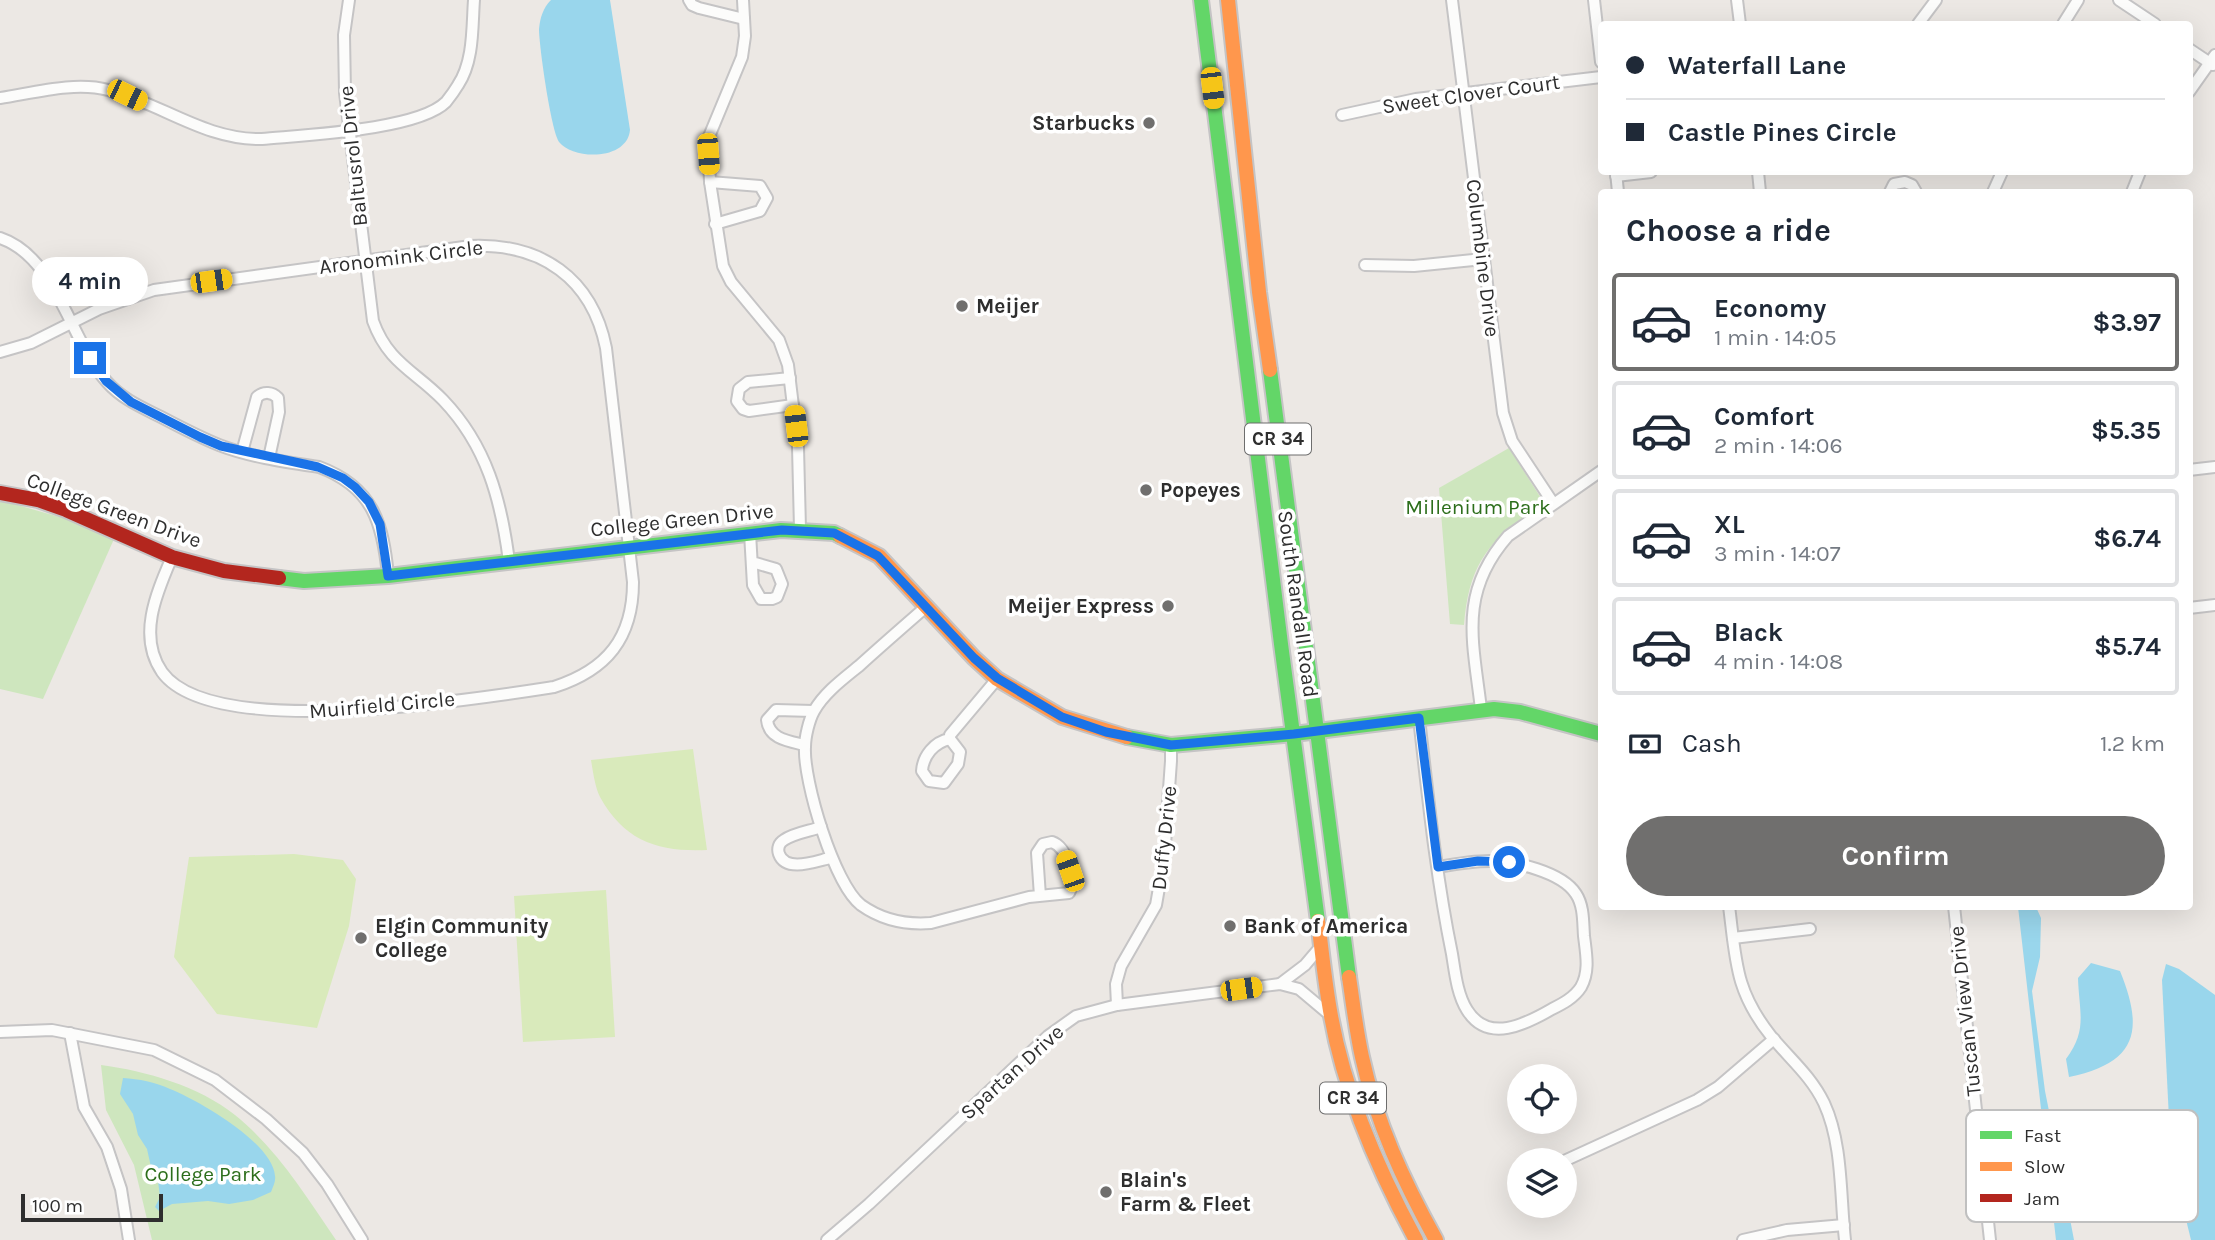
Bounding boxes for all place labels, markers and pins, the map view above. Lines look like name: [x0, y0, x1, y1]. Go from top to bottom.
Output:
place label: Starbucks: [1032, 111, 1135, 135]
marker: Starbucks: [1141, 115, 1157, 131]
place label: Meijer: [976, 294, 1040, 318]
marker: Meijer: [954, 298, 970, 314]
place label: Popeyes: [1160, 478, 1241, 502]
marker: Popeyes: [1138, 482, 1154, 498]
place label: Meijer Express: [1008, 594, 1154, 618]
marker: Meijer Express: [1160, 598, 1176, 614]
place label: Elgin Community College: [375, 914, 549, 962]
place label: Bank of America: [1244, 914, 1408, 938]
marker: Bank of America: [1222, 918, 1238, 934]
marker: Elgin Community College: [353, 930, 369, 946]
place label: Blain's Farm & Fleet: [1120, 1168, 1251, 1216]
marker: Blain's Farm & Fleet: [1098, 1184, 1114, 1200]

